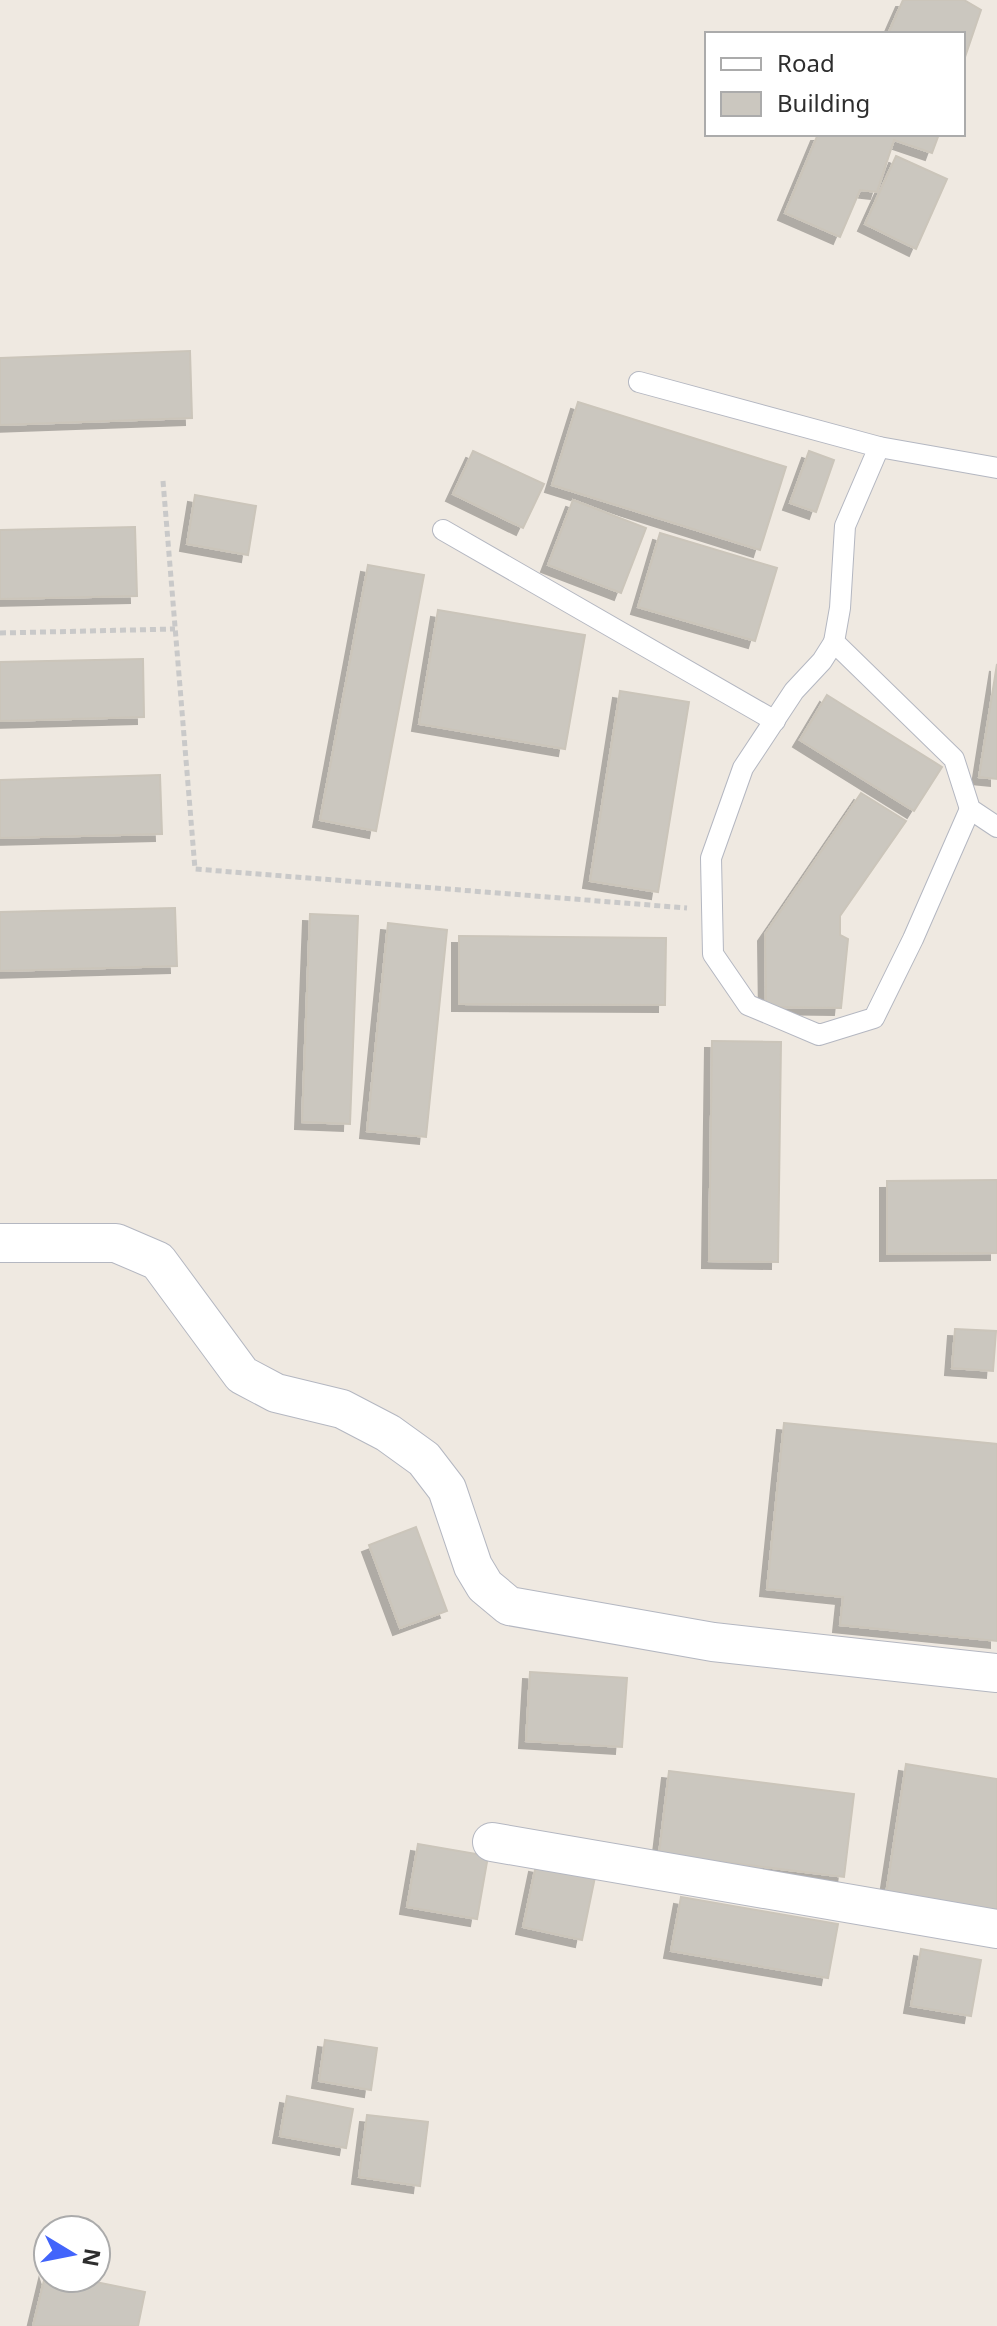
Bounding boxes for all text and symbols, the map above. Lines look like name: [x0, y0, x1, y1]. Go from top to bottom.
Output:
legend: [705, 32, 965, 136]
text: Road: [777, 46, 835, 79]
text: Building: [777, 86, 870, 119]
north arrow: [32, 2214, 112, 2294]
text: N: [76, 2246, 109, 2269]

